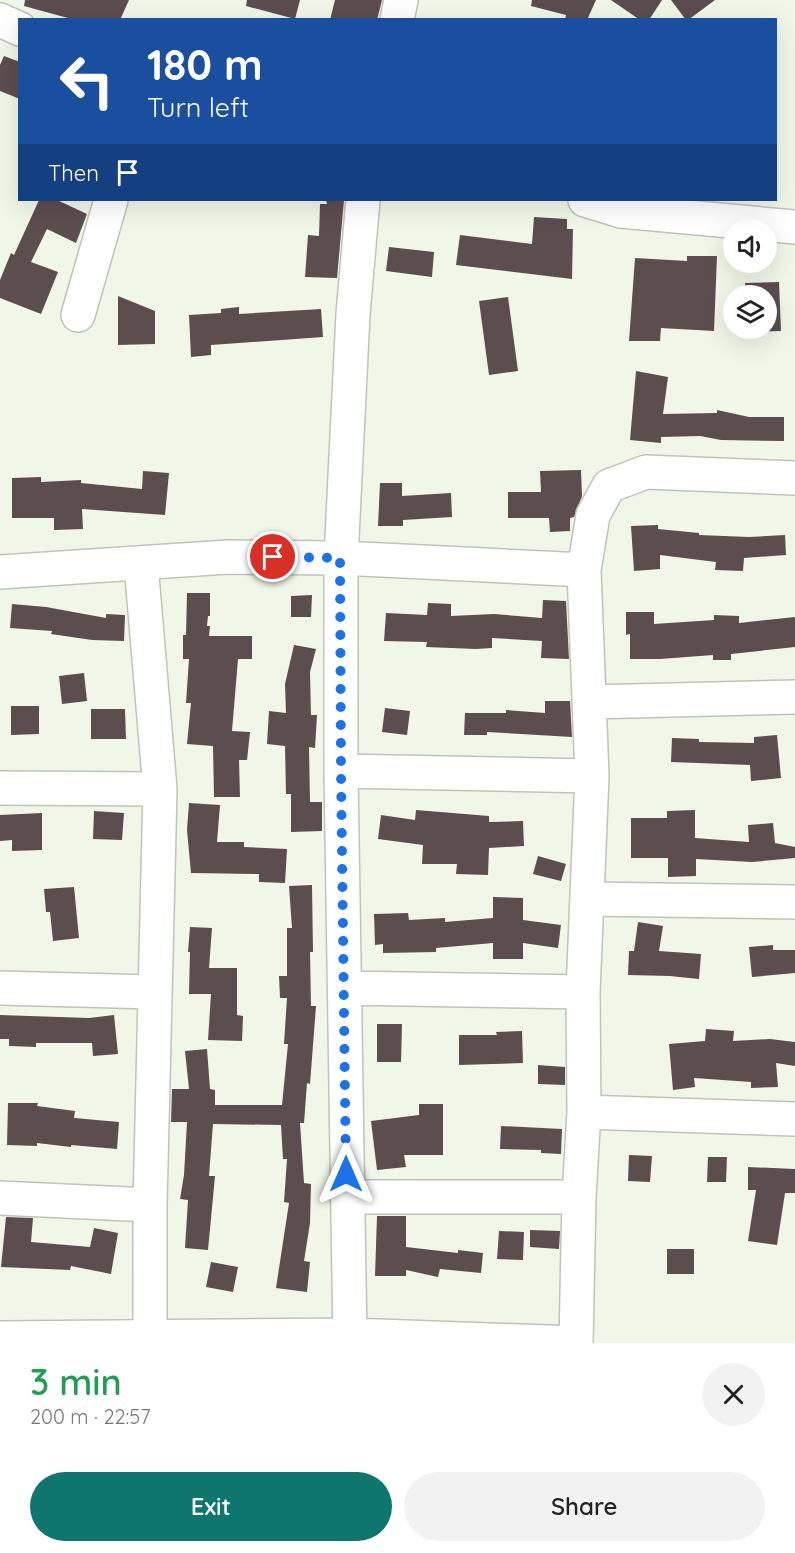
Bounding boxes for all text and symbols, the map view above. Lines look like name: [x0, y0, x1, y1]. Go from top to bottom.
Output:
text: 180 m: [147, 38, 263, 91]
icon: left: [48, 42, 126, 120]
text: Turn left: [147, 90, 249, 124]
icon: arrive: [111, 156, 144, 189]
text: Then: [48, 159, 99, 187]
map controls: [723, 219, 777, 339]
button: sound: [723, 219, 777, 273]
button: layers: [723, 285, 777, 339]
pin: [247, 531, 298, 582]
icon: arrive: [256, 540, 289, 573]
position arrow: [314, 1142, 378, 1206]
text: 3 min: [30, 1359, 122, 1404]
button: close: [702, 1363, 765, 1426]
text: 200 m · 22:57: [30, 1404, 150, 1429]
button: Exit: [30, 1472, 392, 1541]
button: Share: [404, 1472, 765, 1541]

